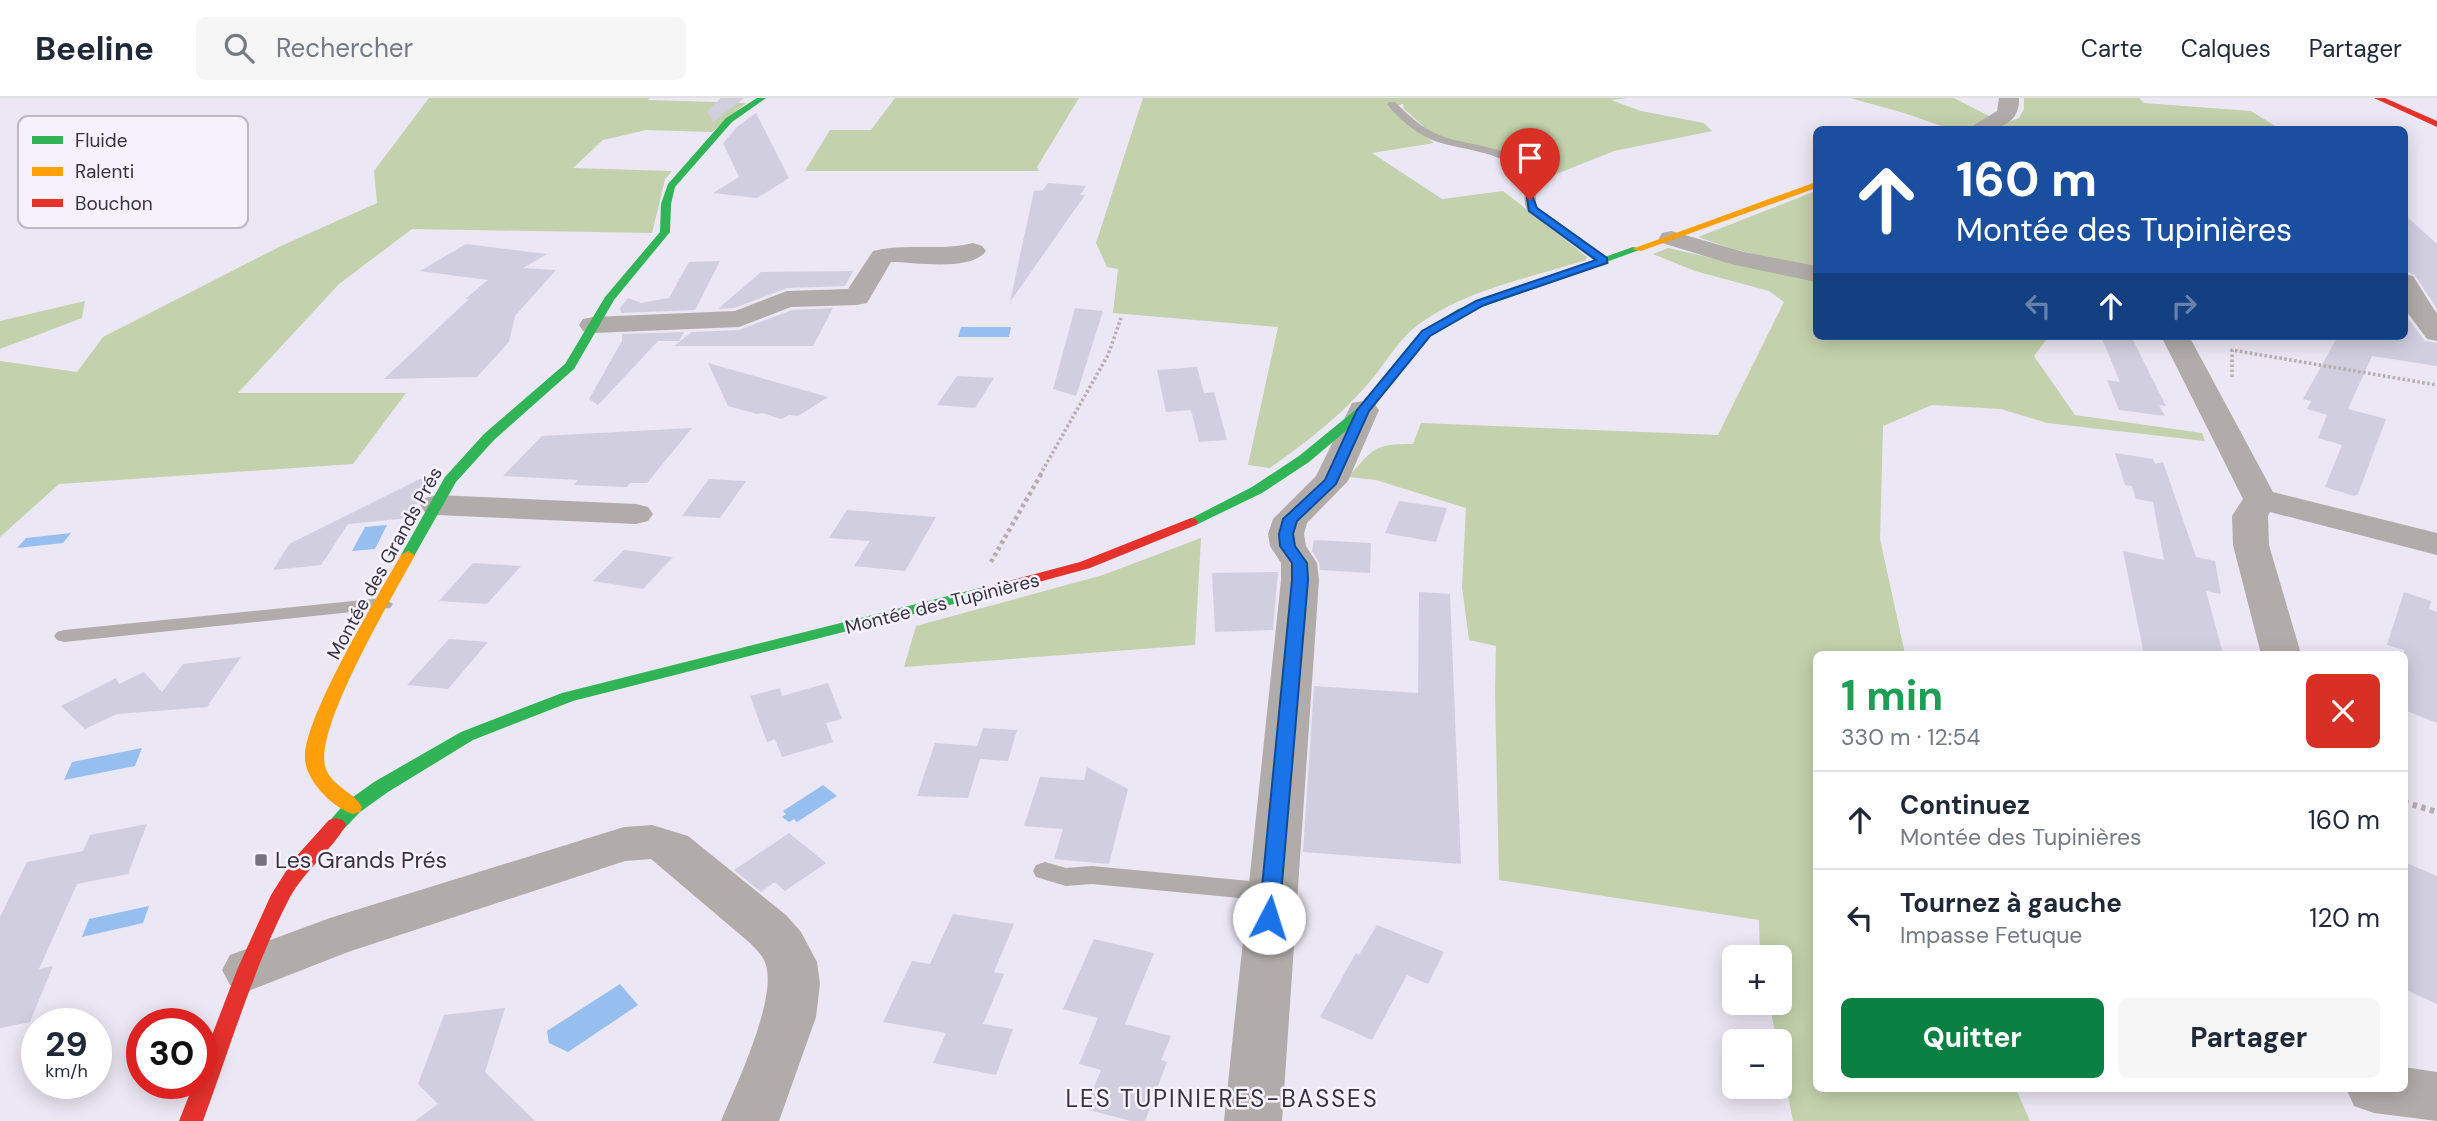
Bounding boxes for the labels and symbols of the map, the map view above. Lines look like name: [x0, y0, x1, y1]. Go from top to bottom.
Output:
legend: [18, 116, 248, 228]
text: Fluide: [75, 128, 128, 153]
pin: [1500, 128, 1560, 200]
text: Ralenti: [75, 159, 134, 184]
text: Bouchon: [75, 191, 153, 216]
street label: Montée des Grands Prés: [321, 463, 448, 664]
street label: Montée des Tupinières: [842, 567, 1042, 640]
place label: Les Grands Prés: [275, 845, 447, 875]
marker: Les Grands Prés: [253, 852, 269, 868]
position arrow: [1232, 881, 1306, 955]
speed limit sign: 30: [126, 1008, 217, 1099]
district label: LES TUPINIERES-BASSES: [1065, 1083, 1379, 1114]

